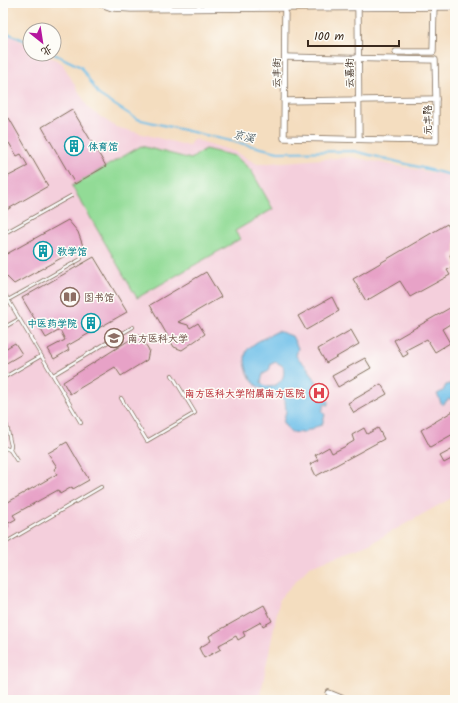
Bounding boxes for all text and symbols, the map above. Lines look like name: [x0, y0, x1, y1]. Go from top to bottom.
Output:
north arrow: [22, 22, 62, 62]
scale bar: [308, 22, 399, 48]
text: 100 m: [314, 27, 345, 46]
text: 北: [37, 39, 56, 60]
street label: 云丰街: [269, 58, 285, 88]
street label: 云嘉街: [342, 58, 358, 88]
street label: 元丰路: [420, 105, 436, 135]
water label: 京溪: [231, 126, 257, 148]
building icon: 体育馆: [63, 135, 85, 157]
place label: 体育馆: [88, 139, 118, 155]
building icon: 教学馆: [32, 240, 54, 262]
place label: 教学馆: [57, 244, 87, 260]
library icon: 图书馆: [59, 286, 81, 308]
place label: 图书馆: [84, 290, 114, 306]
building icon: 中医药学院: [80, 312, 102, 334]
place label: 中医药学院: [27, 316, 77, 332]
school or university icon: 南方医科大学: [103, 327, 125, 349]
place label: 南方医科大学: [128, 331, 188, 347]
hospital icon: 南方医科大学附属南方医院: [308, 382, 330, 404]
place label: 南方医科大学附属南方医院: [185, 386, 305, 402]

